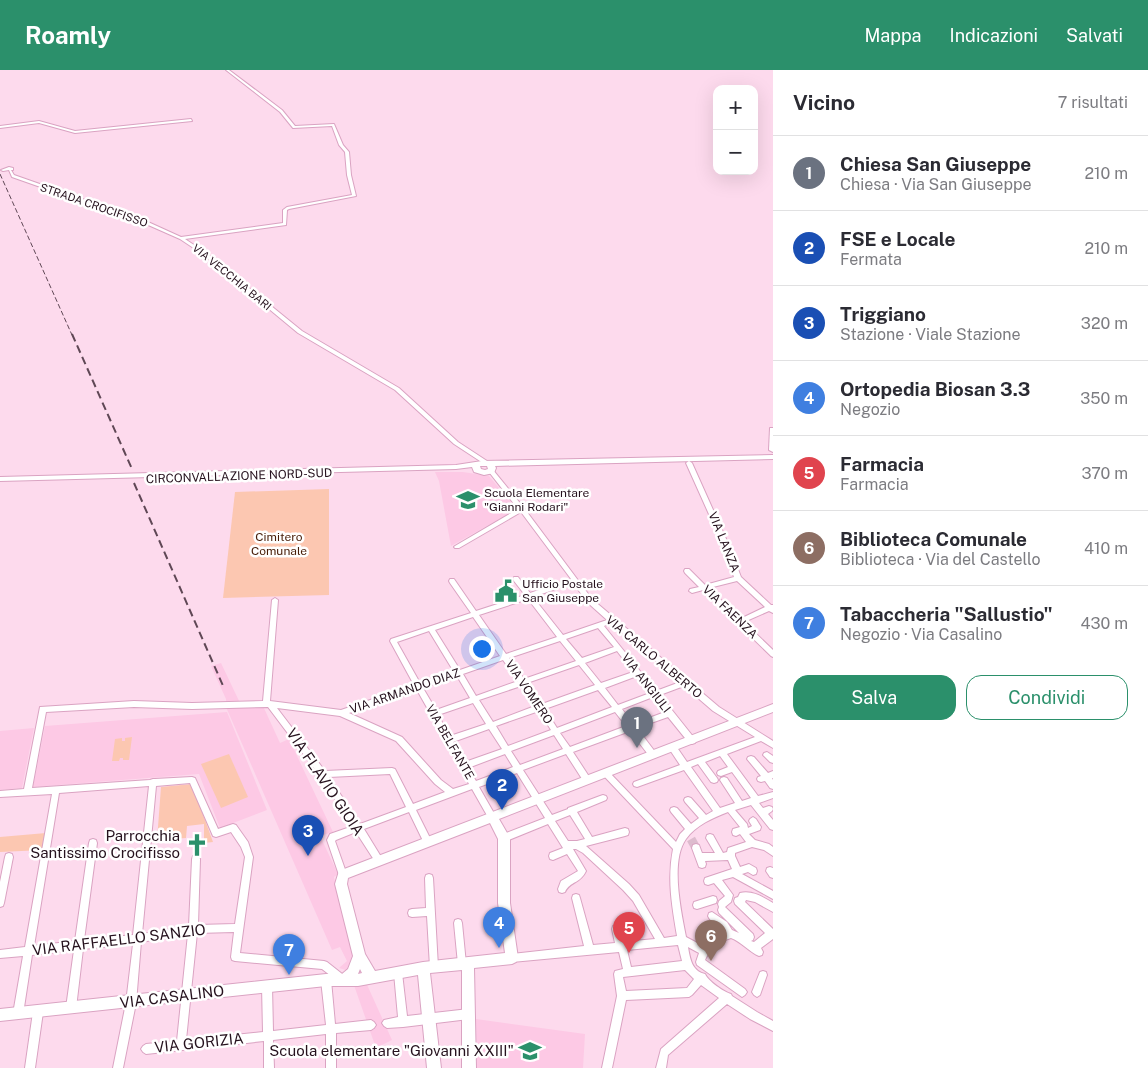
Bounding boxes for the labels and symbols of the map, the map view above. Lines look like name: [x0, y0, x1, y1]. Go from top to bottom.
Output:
street label: STRADA CROCIFISSO: [39, 181, 149, 229]
street label: VIA VECCHIA BARI: [190, 242, 274, 312]
street label: CIRCONVALLAZIONE NORD-SUD: [146, 466, 332, 486]
place label: Scuola Elementare "Gianni Rodari": [484, 486, 590, 514]
school or university icon: Scuola Elementare "Gianni Rodari": [455, 487, 481, 513]
street label: VIA LANZA: [706, 510, 743, 575]
park label: Cimitero Comunale: [251, 530, 307, 558]
place label: Ufficio Postale San Giuseppe: [522, 577, 603, 605]
public building icon: Ufficio Postale San Giuseppe: [493, 578, 519, 604]
street label: VIA FAENZA: [700, 582, 761, 642]
street label: VIA CARLO ALBERTO: [603, 613, 705, 701]
your location: [469, 636, 495, 662]
street label: VIA ANGIULI: [619, 651, 673, 715]
street label: VIA VOMERO: [502, 657, 556, 727]
street label: VIA ARMANDO DIAZ: [348, 665, 462, 716]
street label: VIA BELFANTE: [423, 702, 477, 782]
pin: 1: [621, 707, 653, 748]
street label: VIA FLAVIO GIOIA: [283, 725, 368, 839]
pin: 2: [486, 769, 518, 810]
pin: 3: [292, 815, 324, 856]
place label: Parrocchia Santissimo Crocifisso: [30, 827, 180, 861]
church icon: Parrocchia Santissimo Crocifisso: [184, 832, 210, 858]
pin: 4: [483, 907, 515, 948]
pin: 5: [613, 912, 645, 953]
street label: VIA RAFFAELLO SANZIO: [31, 920, 207, 959]
pin: 6: [695, 920, 727, 961]
pin: 7: [273, 934, 305, 975]
street label: VIA CASALINO: [119, 982, 225, 1011]
street label: VIA GORIZIA: [154, 1029, 245, 1056]
school or university icon: Scuola elementare "Giovanni XXIII": [517, 1038, 543, 1064]
place label: Scuola elementare "Giovanni XXIII": [269, 1042, 514, 1059]

